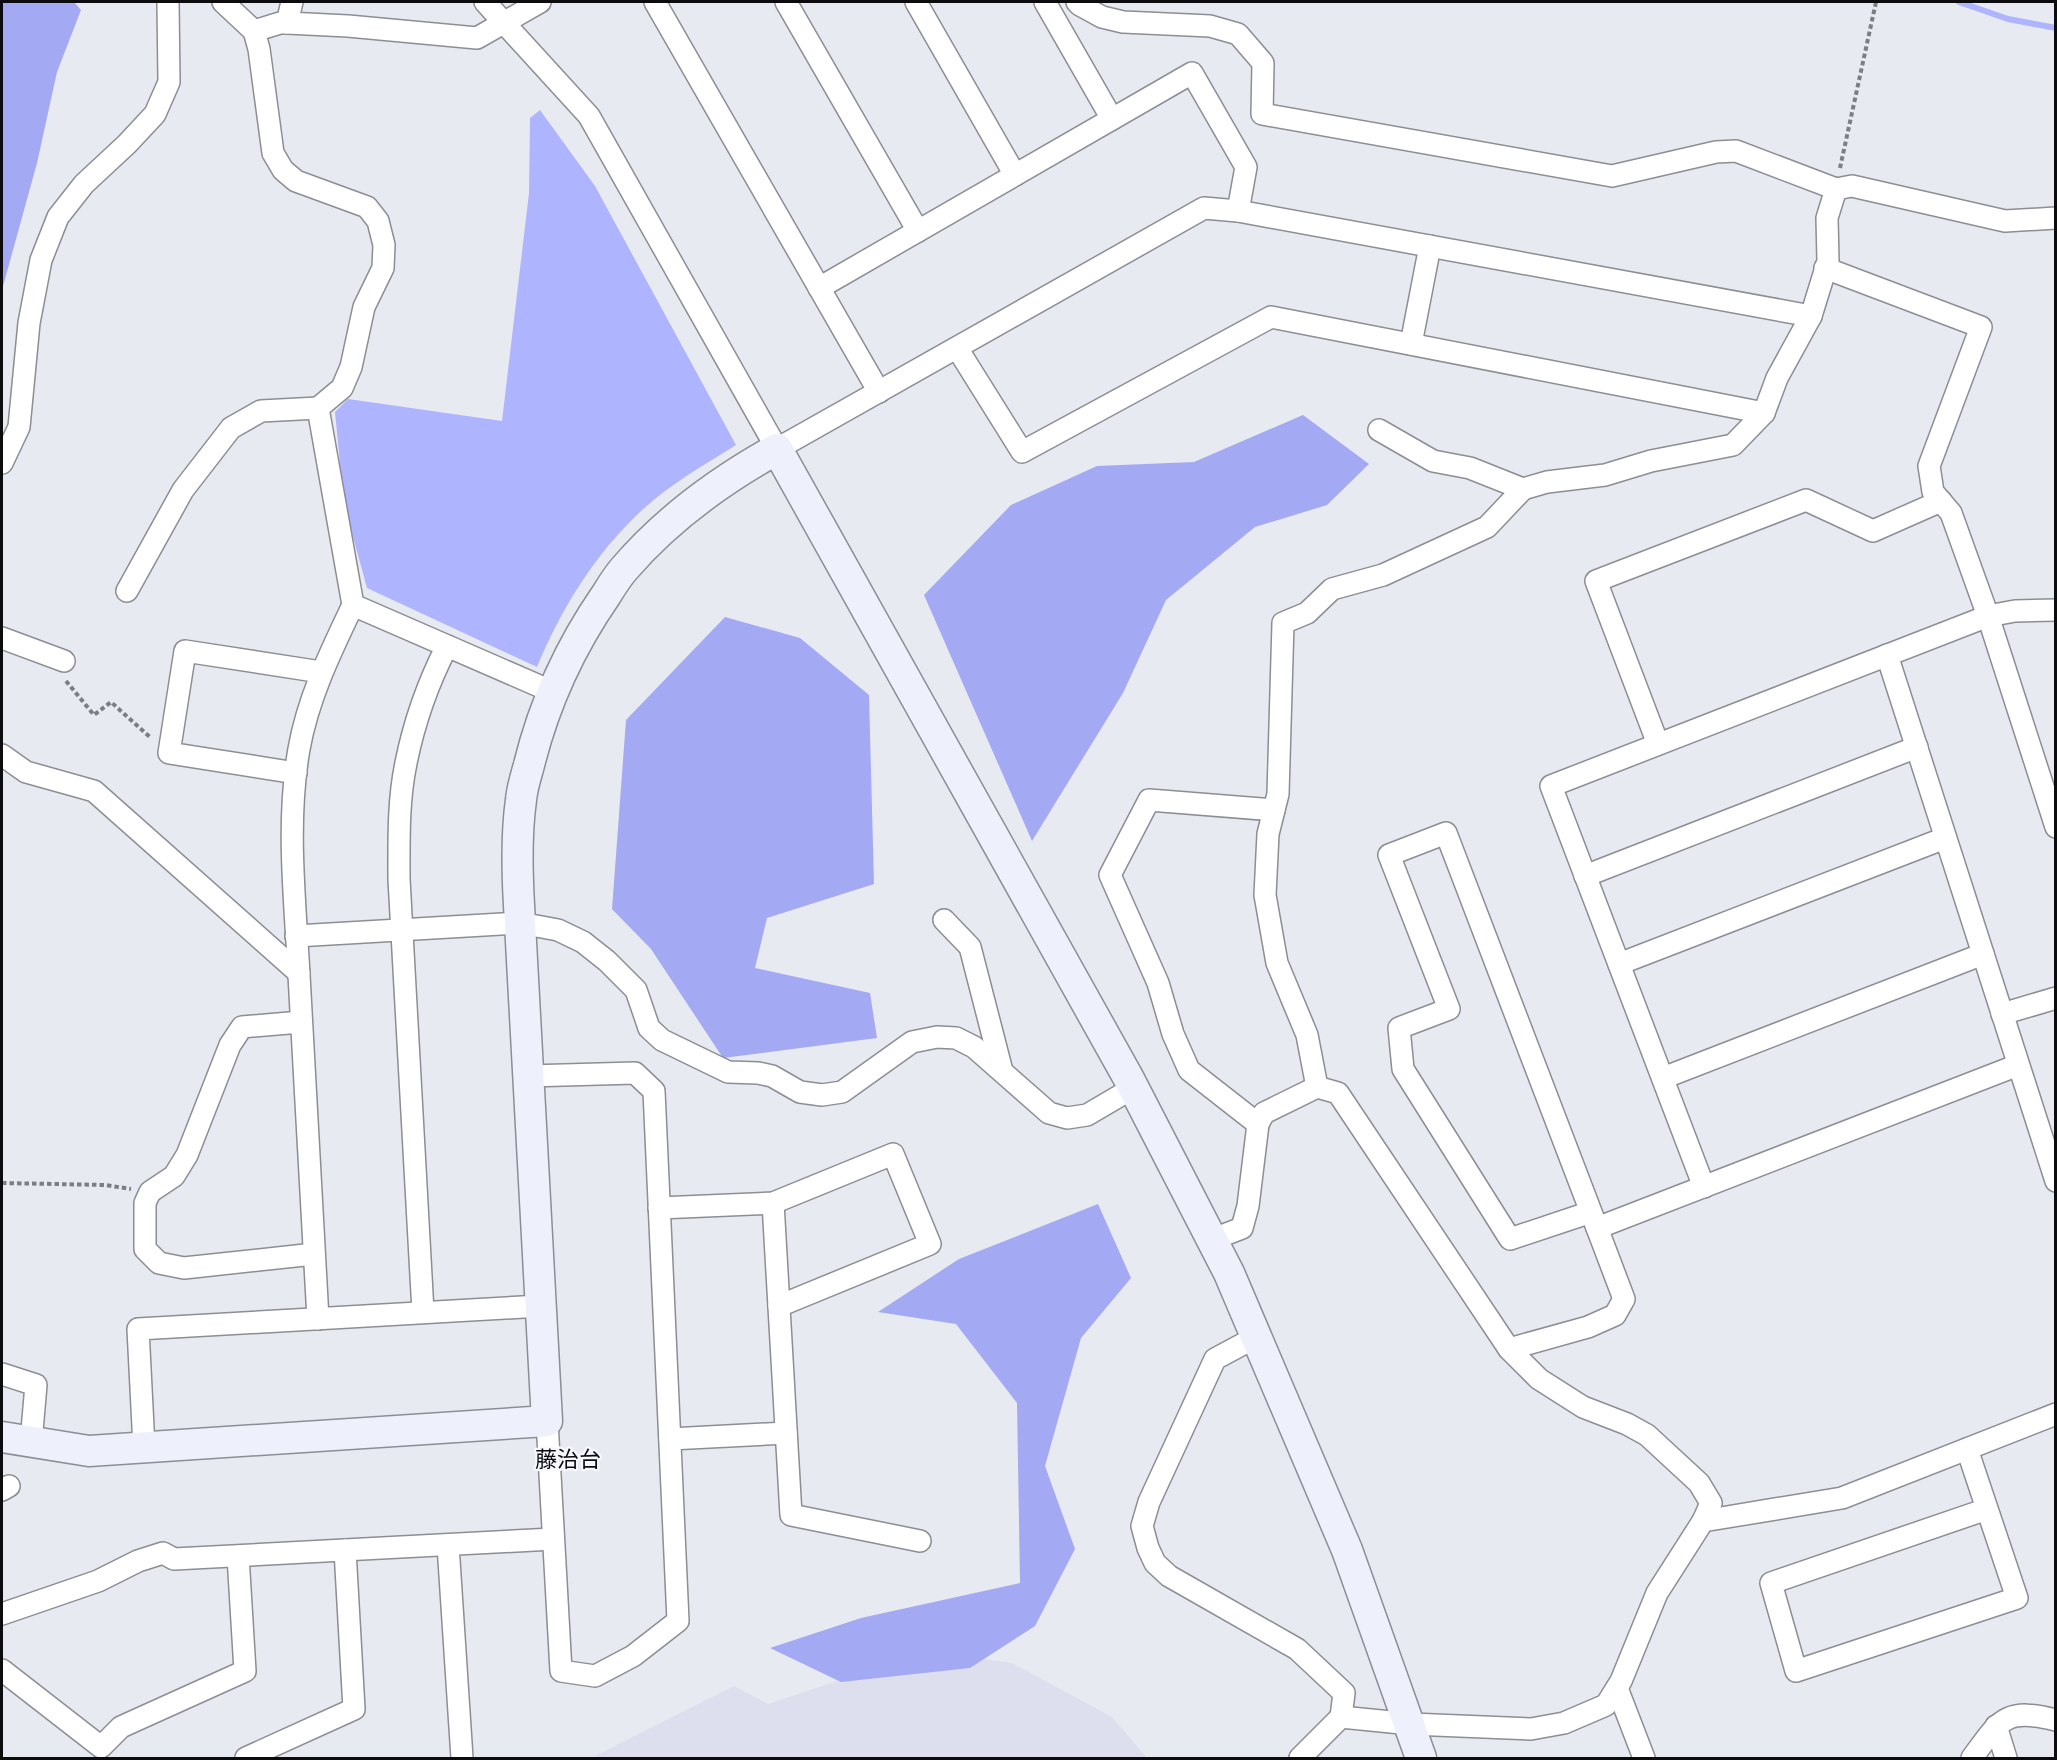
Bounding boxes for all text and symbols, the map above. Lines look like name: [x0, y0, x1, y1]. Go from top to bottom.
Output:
district label: 藤治台: [535, 1445, 601, 1473]

